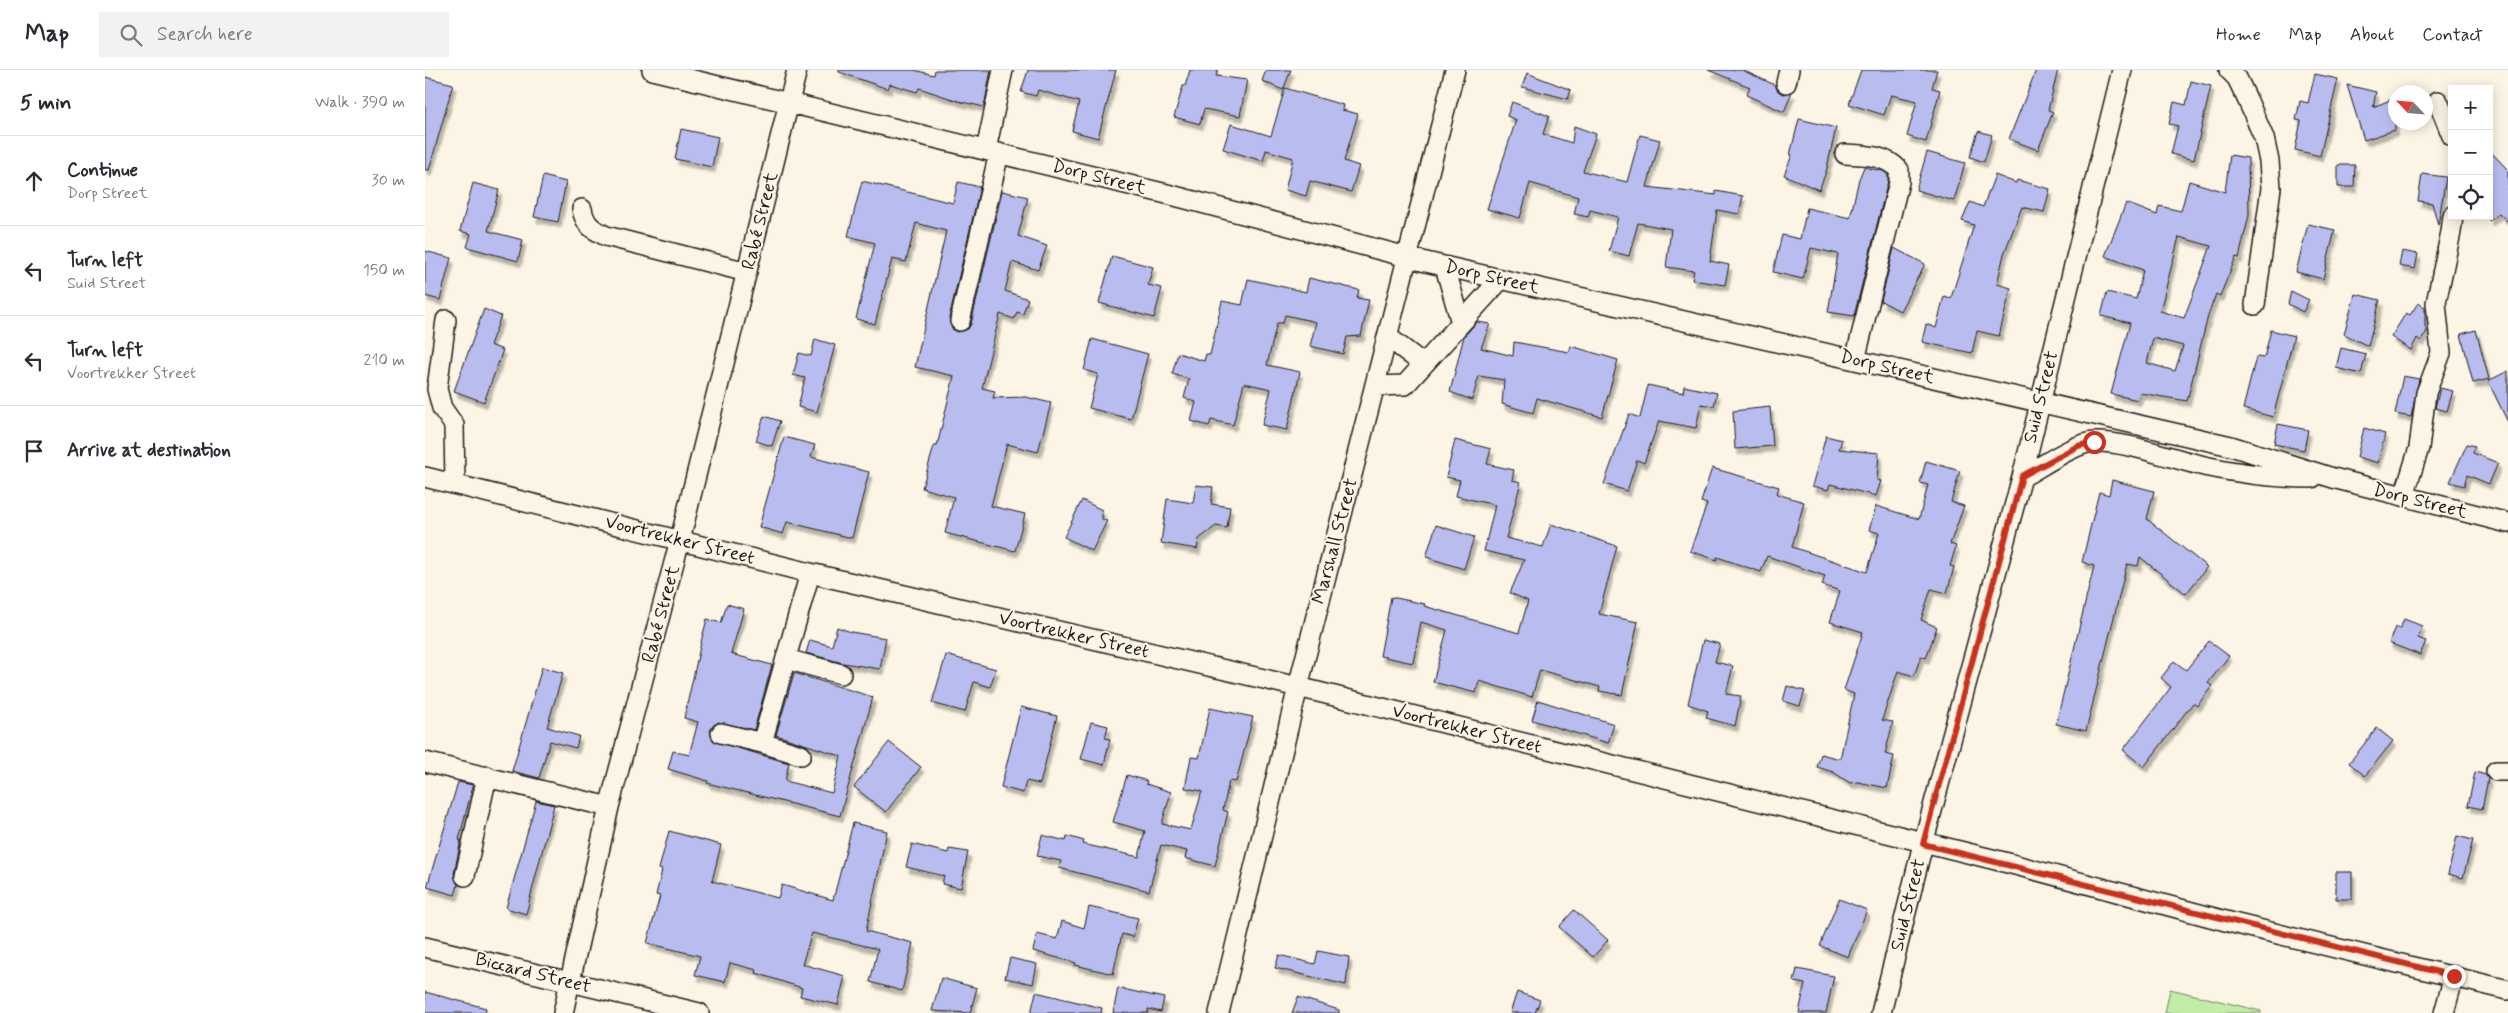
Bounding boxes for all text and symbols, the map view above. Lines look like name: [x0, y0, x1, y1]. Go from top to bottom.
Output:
search box: [99, 12, 449, 57]
text: Map: [25, 19, 69, 50]
icon: search: [117, 21, 145, 49]
text: Search here: [157, 22, 253, 47]
text: Home: [2216, 23, 2261, 47]
text: Map: [2289, 23, 2322, 47]
text: About: [2350, 23, 2394, 47]
text: Contact: [2422, 23, 2483, 47]
north arrow: [2388, 85, 2433, 130]
map controls: [2448, 85, 2493, 220]
button: +: [2448, 85, 2493, 130]
text: 5 min: [20, 89, 72, 117]
text: Walk · 390 m: [315, 92, 405, 113]
button: −: [2448, 130, 2493, 175]
street label: Dorp Street: [1049, 153, 1149, 201]
text: Continue: [67, 158, 138, 183]
icon: ahead: [20, 167, 48, 195]
street label: Rabé Street: [736, 169, 784, 273]
text: 30 m: [372, 170, 405, 191]
button: locate: [2448, 175, 2493, 220]
text: Dorp Street: [67, 183, 148, 204]
text: Turn left: [67, 248, 143, 273]
street label: Dorp Street: [1442, 254, 1542, 300]
icon: left: [20, 257, 48, 285]
text: 150 m: [363, 260, 405, 281]
text: Suid Street: [67, 273, 146, 294]
text: Turn left: [67, 338, 143, 363]
street label: Dorp Street: [1837, 344, 1937, 390]
icon: left: [20, 347, 48, 375]
street label: Suid Street: [2017, 348, 2065, 446]
text: 210 m: [364, 350, 405, 371]
text: Voortrekker Street: [67, 363, 196, 384]
route start: [2083, 431, 2106, 454]
icon: arrive: [20, 437, 48, 465]
text: Arrive at destination: [67, 438, 231, 463]
street label: Marshall Street: [1306, 475, 1364, 607]
street label: Dorp Street: [2370, 477, 2470, 525]
street label: Voortrekker Street: [603, 509, 757, 571]
street label: Rabé Street: [636, 562, 686, 666]
street label: Voortrekker Street: [997, 606, 1151, 664]
street label: Voortrekker Street: [1390, 698, 1544, 760]
street label: Suid Street: [1884, 856, 1932, 954]
street label: Biccard Street: [472, 947, 594, 999]
route end: [2443, 965, 2466, 988]

